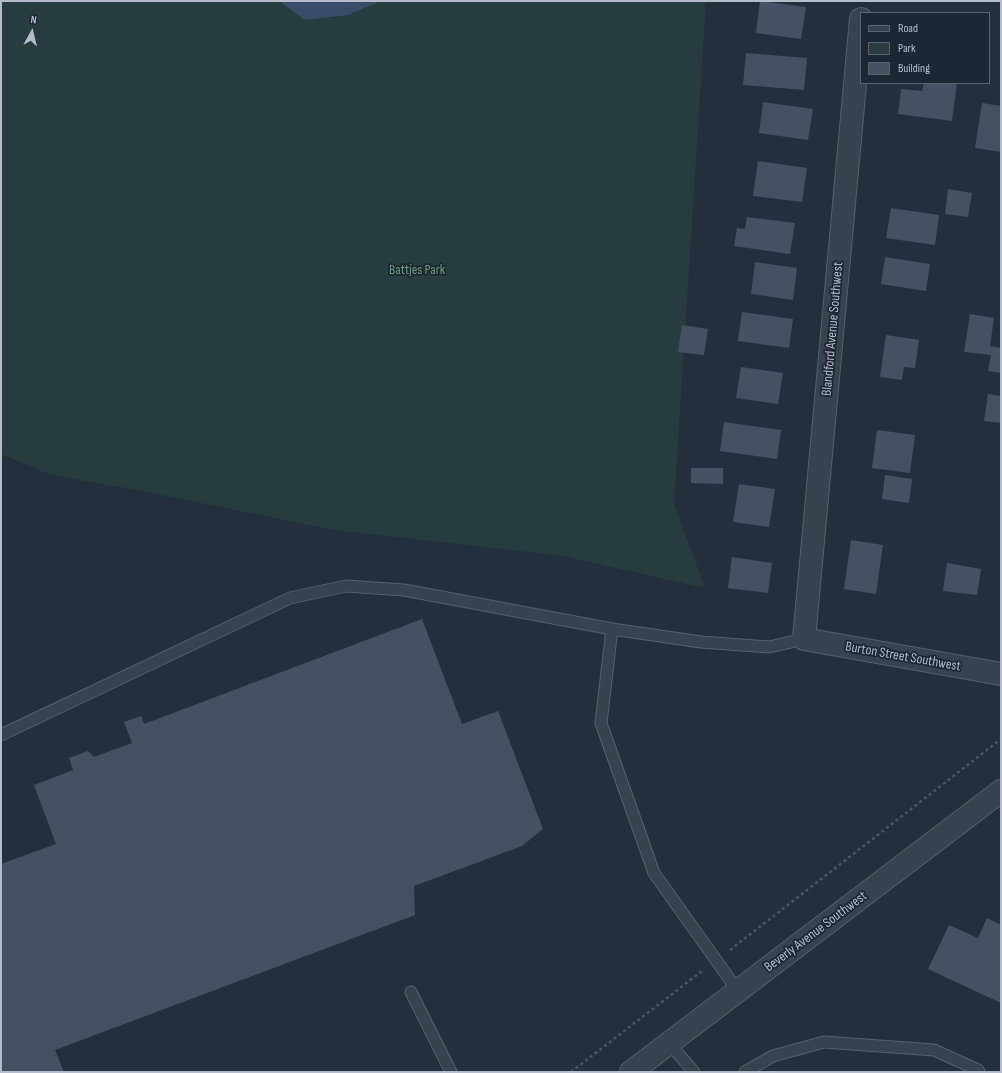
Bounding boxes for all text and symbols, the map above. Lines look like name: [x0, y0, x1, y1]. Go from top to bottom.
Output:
north arrow: [12, 12, 52, 52]
legend: [860, 12, 990, 84]
text: N: [30, 13, 38, 26]
text: Road: [898, 21, 918, 36]
text: Park: [898, 41, 916, 56]
text: Building: [898, 61, 930, 76]
street label: Blandford Avenue Southwest: [819, 261, 847, 397]
park label: Battjes Park: [389, 262, 445, 278]
street label: Burton Street Southwest: [844, 639, 962, 675]
street label: Beverly Avenue Southwest: [761, 888, 871, 976]

